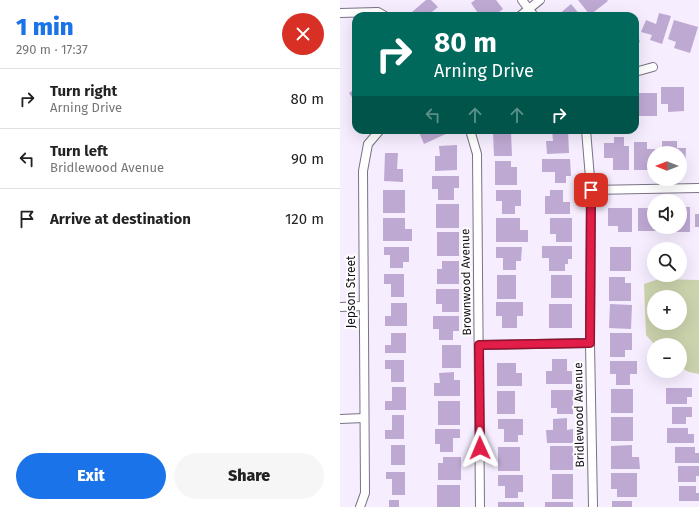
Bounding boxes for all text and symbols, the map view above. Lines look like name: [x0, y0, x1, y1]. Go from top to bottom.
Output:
text: 1 min: [16, 13, 74, 41]
button: close: [282, 13, 324, 55]
text: 80 m: [434, 26, 497, 59]
icon: right: [368, 28, 420, 80]
text: 290 m · 17:37: [16, 42, 88, 57]
text: Arning Drive: [434, 60, 534, 82]
text: Turn right: [50, 82, 117, 100]
icon: right: [16, 88, 38, 110]
text: 80 m: [291, 90, 324, 108]
text: Arning Drive: [50, 100, 122, 115]
icon: left: [422, 104, 444, 126]
icon: ahead: [464, 104, 486, 126]
icon: ahead: [506, 104, 528, 126]
icon: right: [548, 104, 570, 126]
text: Turn left: [50, 142, 108, 160]
north arrow: [647, 146, 687, 186]
map controls: [647, 146, 687, 378]
icon: left: [16, 148, 38, 170]
text: 90 m: [291, 150, 324, 168]
text: Bridlewood Avenue: [50, 160, 164, 175]
pin: [574, 173, 608, 207]
icon: arrive: [580, 179, 602, 201]
button: sound: [647, 194, 687, 234]
icon: arrive: [16, 208, 38, 230]
text: Arrive at destination: [50, 210, 191, 228]
text: 120 m: [285, 210, 324, 228]
street label: Brownwood Avenue: [458, 228, 474, 336]
button: search: [647, 242, 687, 282]
street label: Jepson Street: [344, 255, 358, 328]
button: +: [647, 290, 687, 330]
button: −: [647, 338, 687, 378]
street label: Bridlewood Avenue: [571, 362, 587, 468]
position arrow: [459, 427, 501, 469]
button: Exit: [16, 453, 166, 499]
button: Share: [174, 453, 324, 499]

